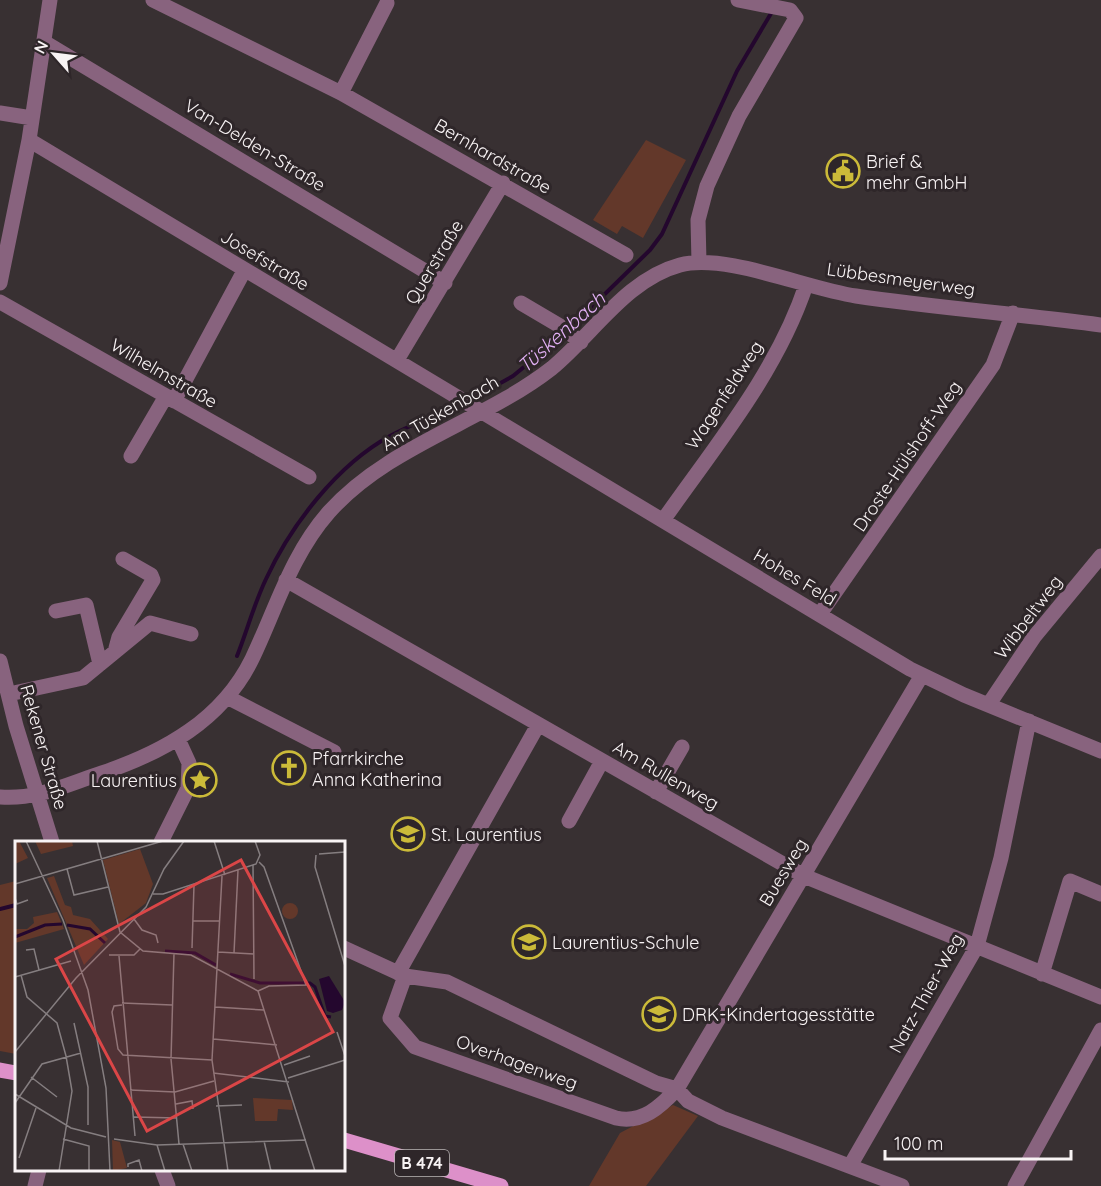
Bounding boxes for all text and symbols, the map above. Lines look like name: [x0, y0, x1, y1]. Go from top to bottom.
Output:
north arrow: [24, 24, 84, 84]
text: N: [29, 37, 52, 57]
street label: Van-Delden-Straße: [180, 94, 330, 196]
street label: Bernhardstraße: [431, 113, 555, 199]
place label: Brief & mehr GmbH: [866, 150, 967, 194]
public building icon: Brief & mehr GmbH: [825, 153, 861, 189]
street label: Querstraße: [400, 216, 468, 308]
street label: Josefstraße: [216, 225, 314, 295]
street label: Lübbesmeyerweg: [825, 257, 977, 301]
water label: Tüskenbach: [512, 286, 611, 378]
street label: Wilhelmstraße: [106, 333, 222, 413]
street label: Wagenfeldweg: [680, 336, 768, 454]
street label: Am Tüskenbach: [377, 370, 503, 456]
street label: Droste-Hülshoff-Weg: [848, 376, 966, 536]
street label: Hohes Feld: [749, 543, 841, 611]
street label: Wibbeltweg: [989, 571, 1067, 663]
street label: Rekener Straße: [15, 682, 73, 812]
street label: Am Rullenweg: [609, 735, 723, 815]
place label: Pfarrkirche Anna Katherina: [312, 747, 442, 791]
church icon: Pfarrkirche Anna Katherina: [271, 750, 307, 786]
place icon: Laurentius: [182, 762, 218, 798]
place label: Laurentius: [91, 769, 177, 792]
school or university icon: St. Laurentius: [390, 816, 426, 852]
place label: St. Laurentius: [431, 823, 542, 846]
street label: Buesweg: [754, 834, 812, 910]
inset map: [15, 841, 345, 1171]
school or university icon: Laurentius-Schule: [511, 924, 547, 960]
street label: Natz-Thier-Weg: [884, 929, 968, 1057]
place label: Laurentius-Schule: [552, 931, 699, 954]
school or university icon: DRK-Kindertagesstätte: [641, 996, 677, 1032]
place label: DRK-Kindertagesstätte: [682, 1003, 875, 1026]
street label: Overhagenweg: [453, 1029, 581, 1095]
scale bar: [885, 1123, 1071, 1161]
text: 100 m: [894, 1132, 943, 1155]
road number: B 474: [395, 1150, 449, 1176]

